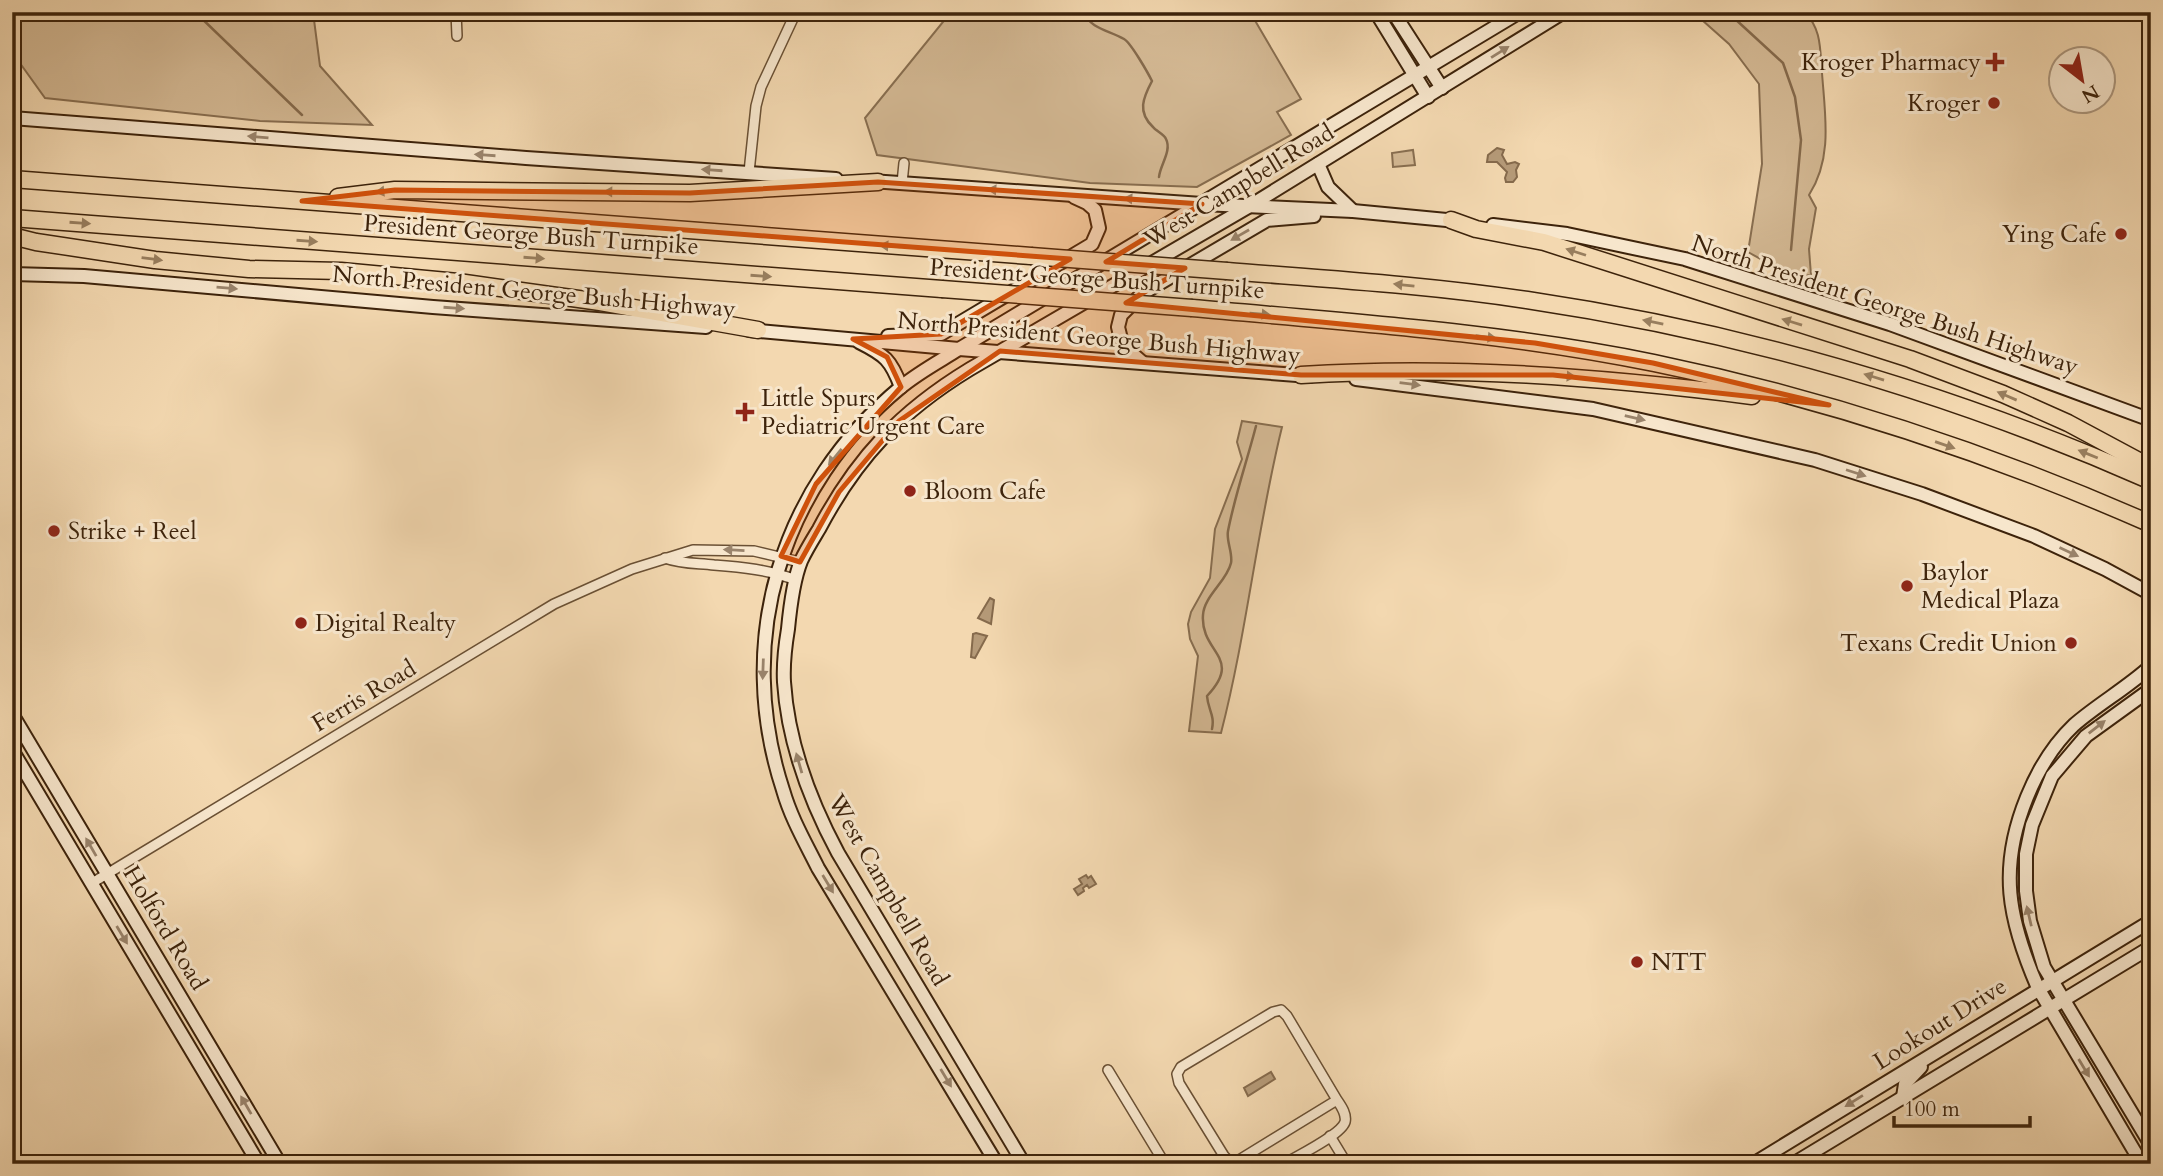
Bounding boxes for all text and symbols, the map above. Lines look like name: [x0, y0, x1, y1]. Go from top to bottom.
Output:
one-way arrow: [1490, 46, 1509, 59]
place label: Kroger Pharmacy: [1801, 46, 1981, 79]
north arrow: [2048, 46, 2118, 116]
marker: Kroger Pharmacy: [1987, 54, 2003, 70]
text: N: [2076, 78, 2104, 109]
place label: Kroger: [1907, 87, 1980, 120]
marker: Kroger: [1986, 95, 2002, 111]
street label: West Campbell Road: [1137, 116, 1340, 256]
one-way arrow: [247, 131, 269, 142]
one-way arrow: [474, 149, 496, 160]
one-way arrow: [701, 164, 723, 175]
one-way arrow: [986, 184, 1008, 195]
one-way arrow: [375, 186, 397, 197]
one-way arrow: [603, 186, 625, 198]
one-way arrow: [1122, 193, 1144, 204]
street label: President George Bush Turnpike: [362, 207, 700, 263]
one-way arrow: [70, 218, 92, 229]
place label: Ying Cafe: [2002, 218, 2107, 251]
marker: Ying Cafe: [2113, 226, 2129, 242]
street label: North President George Bush Highway: [1687, 227, 2083, 383]
one-way arrow: [1231, 229, 1250, 241]
one-way arrow: [296, 236, 318, 247]
one-way arrow: [879, 240, 901, 251]
one-way arrow: [1565, 246, 1586, 257]
street label: President George Bush Turnpike: [928, 251, 1266, 307]
one-way arrow: [523, 253, 545, 264]
one-way arrow: [141, 254, 163, 265]
street label: North President George Bush Highway: [331, 258, 737, 326]
one-way arrow: [750, 270, 772, 281]
one-way arrow: [1393, 279, 1415, 290]
one-way arrow: [216, 283, 238, 294]
one-way arrow: [443, 303, 465, 314]
street label: North President George Bush Highway: [896, 304, 1302, 372]
one-way arrow: [1249, 309, 1271, 320]
one-way arrow: [1642, 316, 1664, 327]
one-way arrow: [1782, 317, 1803, 327]
one-way arrow: [1475, 331, 1497, 342]
one-way arrow: [1554, 371, 1576, 382]
one-way arrow: [1863, 372, 1884, 382]
one-way arrow: [1399, 379, 1421, 390]
place label: Little Spurs Pediatric Urgent Care: [761, 382, 985, 443]
one-way arrow: [1997, 391, 2018, 402]
marker: Little Spurs Pediatric Urgent Care: [735, 402, 755, 422]
one-way arrow: [1624, 413, 1646, 424]
one-way arrow: [1934, 440, 1955, 451]
one-way arrow: [2077, 448, 2098, 459]
one-way arrow: [828, 449, 843, 466]
one-way arrow: [1845, 468, 1866, 478]
place label: Bloom Cafe: [924, 475, 1046, 508]
marker: Bloom Cafe: [902, 483, 918, 499]
place label: Strike + Reel: [68, 515, 197, 548]
marker: Strike + Reel: [46, 523, 62, 539]
one-way arrow: [722, 544, 744, 555]
one-way arrow: [2058, 547, 2079, 558]
place label: Baylor Medical Plaza: [1921, 556, 2060, 617]
marker: Baylor Medical Plaza: [1899, 578, 1915, 594]
place label: Digital Realty: [315, 607, 457, 640]
marker: Digital Realty: [293, 615, 309, 631]
place label: Texans Credit Union: [1840, 627, 2057, 660]
marker: Texans Credit Union: [2063, 635, 2079, 651]
street label: Ferris Road: [306, 652, 422, 740]
one-way arrow: [758, 658, 769, 680]
one-way arrow: [2087, 719, 2105, 734]
one-way arrow: [793, 751, 804, 773]
street label: West Campbell Road: [819, 787, 957, 992]
one-way arrow: [85, 837, 97, 856]
street label: Holford Road: [115, 859, 215, 997]
one-way arrow: [822, 874, 834, 893]
one-way arrow: [2023, 905, 2034, 927]
one-way arrow: [116, 926, 128, 945]
place label: NTT: [1651, 946, 1707, 979]
marker: NTT: [1629, 954, 1645, 970]
street label: Lookout Drive: [1867, 970, 2013, 1078]
one-way arrow: [2078, 1059, 2091, 1078]
one-way arrow: [939, 1069, 952, 1088]
scale bar: [1894, 1085, 2030, 1129]
one-way arrow: [240, 1095, 252, 1114]
one-way arrow: [1845, 1095, 1864, 1108]
text: 100 m: [1904, 1095, 1960, 1124]

